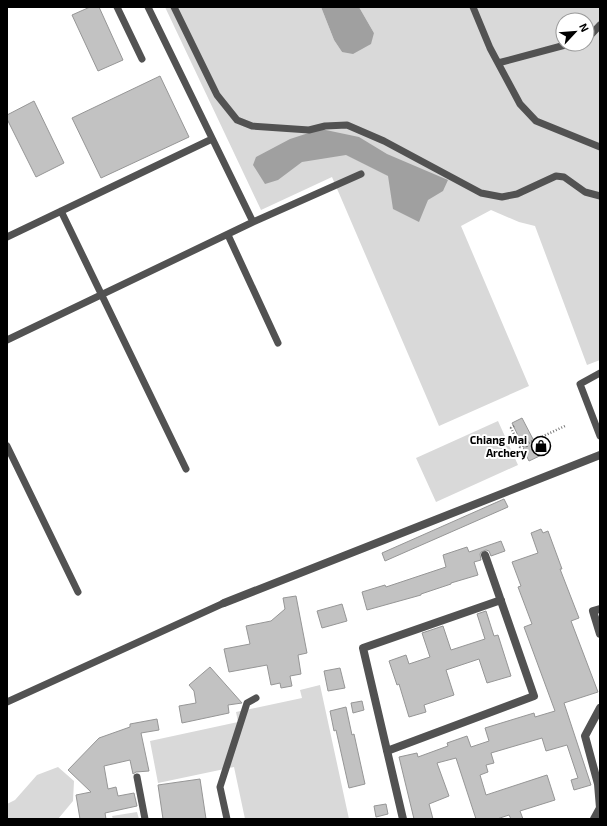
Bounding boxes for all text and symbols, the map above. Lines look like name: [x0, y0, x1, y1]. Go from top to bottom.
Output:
north arrow: [555, 12, 595, 52]
text: N: [577, 21, 592, 34]
place label: Chiang Mai Archery: [470, 433, 528, 460]
shop icon: Chiang Mai Archery: [530, 435, 552, 457]

